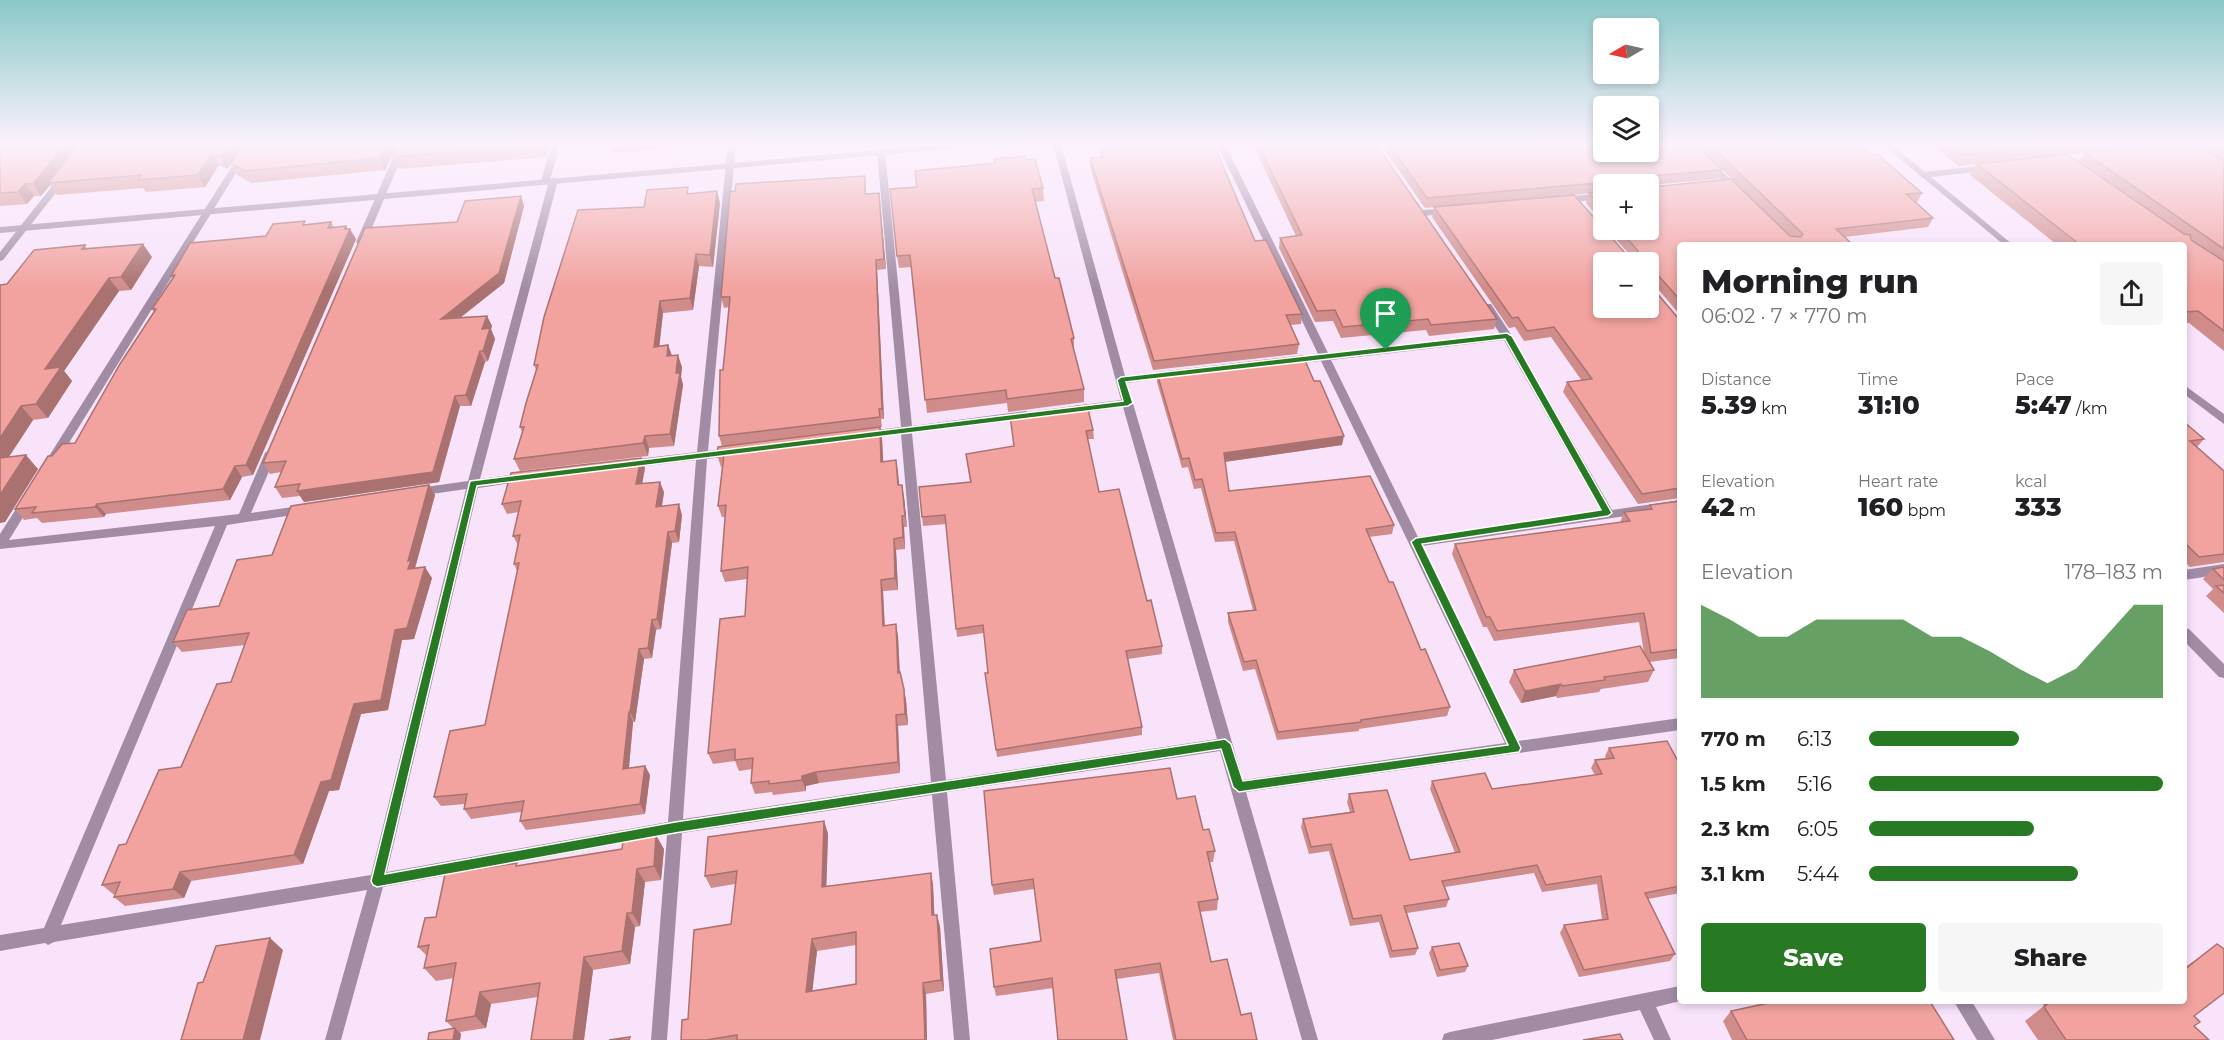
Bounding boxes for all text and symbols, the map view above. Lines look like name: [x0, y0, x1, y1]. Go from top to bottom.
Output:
north arrow: [1593, 18, 1659, 84]
map controls: [1593, 18, 1659, 318]
button: layers: [1593, 96, 1659, 162]
button: +: [1593, 174, 1659, 240]
button: −: [1593, 252, 1659, 318]
text: Morning run: [1701, 261, 1919, 301]
button: share: [2100, 262, 2163, 325]
pin: [1360, 288, 1411, 350]
icon: arrive: [1369, 297, 1402, 330]
text: 06:02 · 7 × 770 m: [1701, 304, 1867, 328]
text: Distance: [1701, 370, 1771, 389]
text: Time: [1858, 370, 1898, 389]
text: Pace: [2015, 370, 2054, 389]
text: 5.39: [1701, 389, 1757, 421]
text: 31:10: [1858, 389, 1920, 421]
text: 5:47: [2015, 389, 2072, 421]
text: km: [1757, 399, 1788, 418]
text: /km: [2072, 399, 2108, 418]
text: Elevation: [1701, 472, 1775, 491]
text: Heart rate: [1858, 472, 1938, 491]
text: kcal: [2015, 472, 2047, 491]
text: 42: [1701, 491, 1735, 523]
text: 160: [1858, 491, 1903, 523]
text: 333: [2015, 491, 2062, 523]
text: m: [1735, 501, 1756, 520]
text: bpm: [1903, 501, 1946, 520]
text: Elevation: [1701, 560, 1793, 584]
text: 178–183 m: [2064, 560, 2163, 584]
text: 770 m: [1701, 727, 1766, 751]
text: 6:13: [1797, 727, 1832, 751]
text: 1.5 km: [1701, 772, 1766, 796]
text: 5:16: [1797, 772, 1832, 796]
text: 2.3 km: [1701, 817, 1770, 841]
text: 6:05: [1797, 817, 1838, 841]
text: 3.1 km: [1701, 862, 1765, 886]
text: 5:44: [1797, 862, 1839, 886]
button: Save: [1701, 923, 1926, 992]
button: Share: [1938, 923, 2163, 992]

